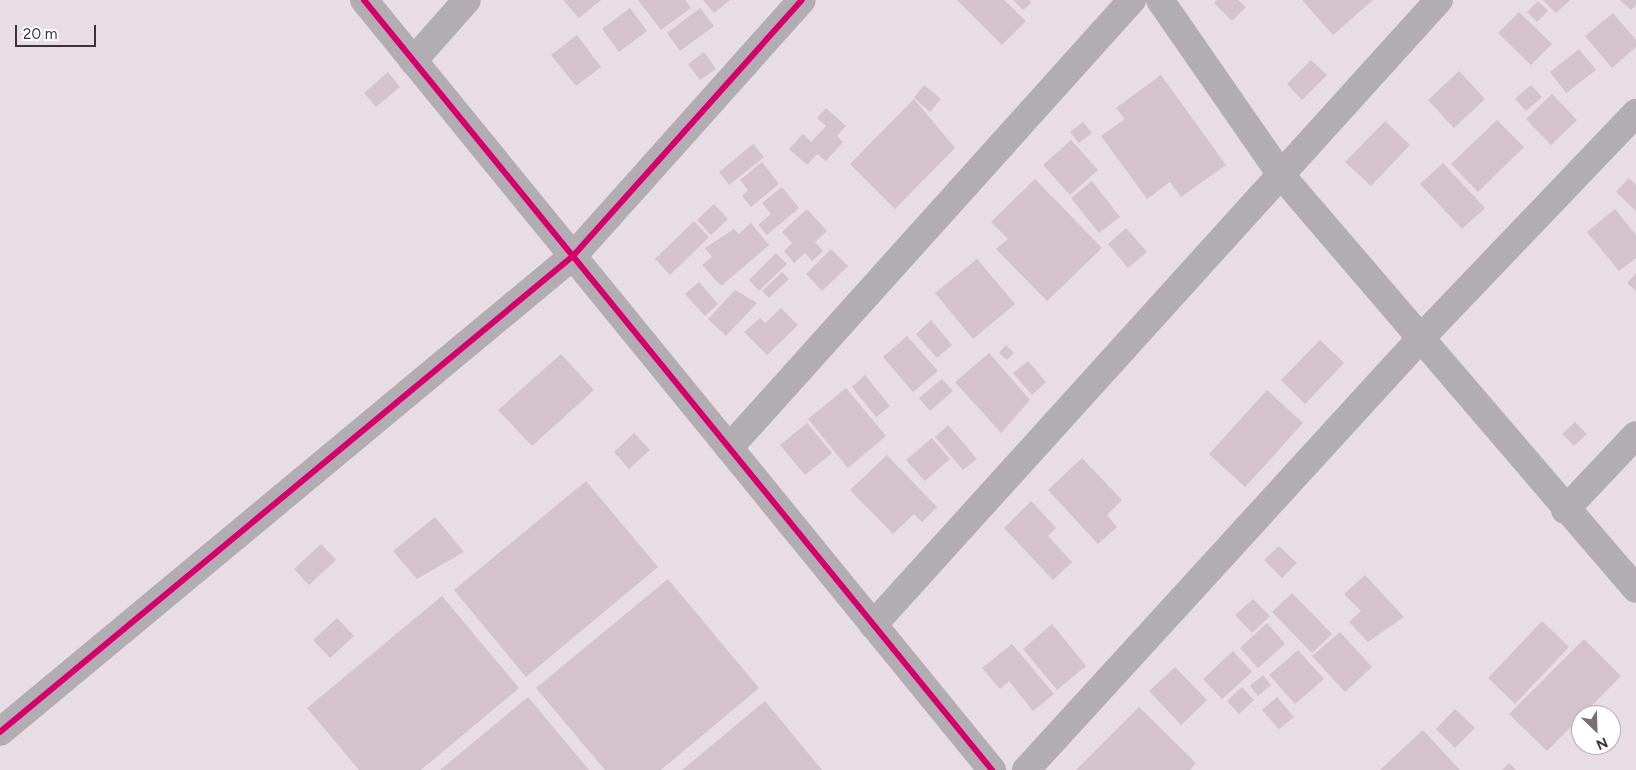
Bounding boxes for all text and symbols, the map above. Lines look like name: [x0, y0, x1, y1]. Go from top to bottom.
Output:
scale bar: [18, 15, 99, 47]
text: 20 m: [23, 25, 57, 43]
north arrow: [1571, 705, 1621, 755]
text: N: [1594, 733, 1610, 753]

